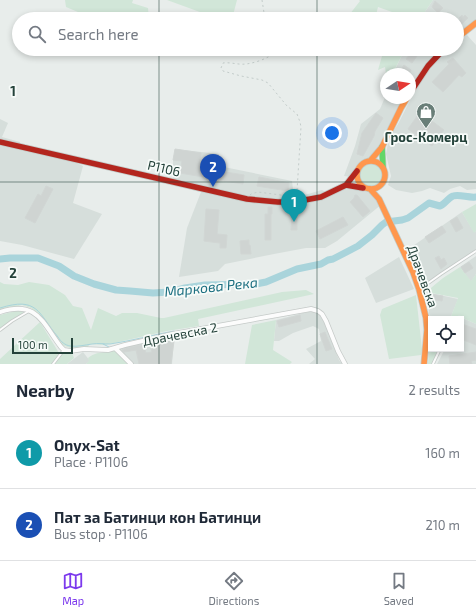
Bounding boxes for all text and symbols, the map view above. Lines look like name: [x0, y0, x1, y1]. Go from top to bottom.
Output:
search box: [12, 12, 464, 56]
icon: search: [26, 23, 48, 45]
text: Search here: [58, 25, 139, 43]
north arrow: [380, 68, 416, 104]
text: 1: [10, 83, 16, 99]
shop icon: Грос-Комерц: [415, 101, 437, 129]
your location: [322, 123, 342, 143]
place label: Грос-Комерц: [385, 129, 467, 145]
pin: 2: [200, 154, 226, 187]
street label: P1106: [146, 156, 182, 180]
pin: 1: [281, 189, 307, 222]
street label: Драчевска: [404, 243, 442, 309]
text: 2: [9, 265, 17, 281]
water label: Маркова Река: [163, 273, 258, 300]
map controls: [428, 316, 464, 352]
button: locate: [428, 316, 464, 352]
street label: Драчевска 2: [141, 319, 219, 349]
scale bar: [12, 336, 73, 355]
text: 100 m: [18, 338, 48, 351]
text: Nearby: [16, 380, 74, 400]
text: 2 results: [408, 382, 460, 398]
text: Onyx-Sat: [54, 436, 120, 454]
text: 1: [26, 445, 32, 461]
text: 160 m: [425, 445, 460, 461]
text: Place · P1106: [54, 454, 128, 470]
text: Пат за Батинци кон Батинци: [54, 508, 261, 526]
text: 2: [25, 517, 33, 533]
text: 210 m: [425, 517, 460, 533]
text: Bus stop · P1106: [54, 526, 148, 542]
tab: Map: [62, 570, 84, 607]
tab: Directions: [209, 570, 259, 607]
tab: Saved: [384, 570, 414, 607]

